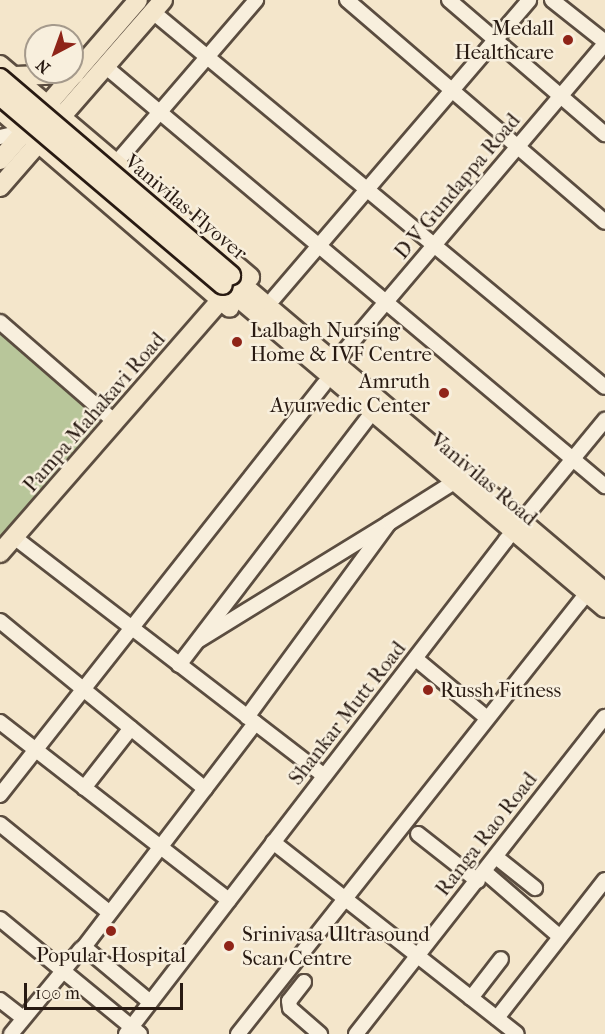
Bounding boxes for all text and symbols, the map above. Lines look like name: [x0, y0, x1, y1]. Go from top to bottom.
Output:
place label: Medall Healthcare: [454, 15, 554, 65]
north arrow: [24, 24, 84, 84]
marker: Medall Healthcare: [559, 31, 577, 49]
text: N: [32, 55, 54, 78]
street label: D V Gundappa Road: [389, 108, 525, 264]
street label: Vanivilas Flyover: [120, 149, 252, 265]
place label: Lalbagh Nursing Home & IVF Centre: [250, 317, 432, 367]
street label: Pampa Mahakavi Road: [18, 327, 170, 497]
marker: Lalbagh Nursing Home & IVF Centre: [228, 333, 246, 351]
place label: Amruth Ayurvedic Center: [270, 368, 430, 418]
marker: Amruth Ayurvedic Center: [435, 384, 453, 402]
street label: Vanivilas Road: [426, 427, 542, 531]
street label: Shankar Mutt Road: [283, 636, 411, 790]
place label: Russh Fitness: [440, 677, 561, 703]
marker: Russh Fitness: [421, 683, 435, 697]
street label: Ranga Rao Road: [430, 767, 542, 901]
place label: Srinivasa Ultrasound Scan Centre: [242, 921, 430, 971]
marker: Popular Hospital: [102, 922, 120, 940]
marker: Srinivasa Ultrasound Scan Centre: [220, 937, 238, 955]
place label: Popular Hospital: [36, 942, 186, 968]
scale bar: [27, 971, 186, 1009]
text: 100 m: [35, 983, 80, 1004]

